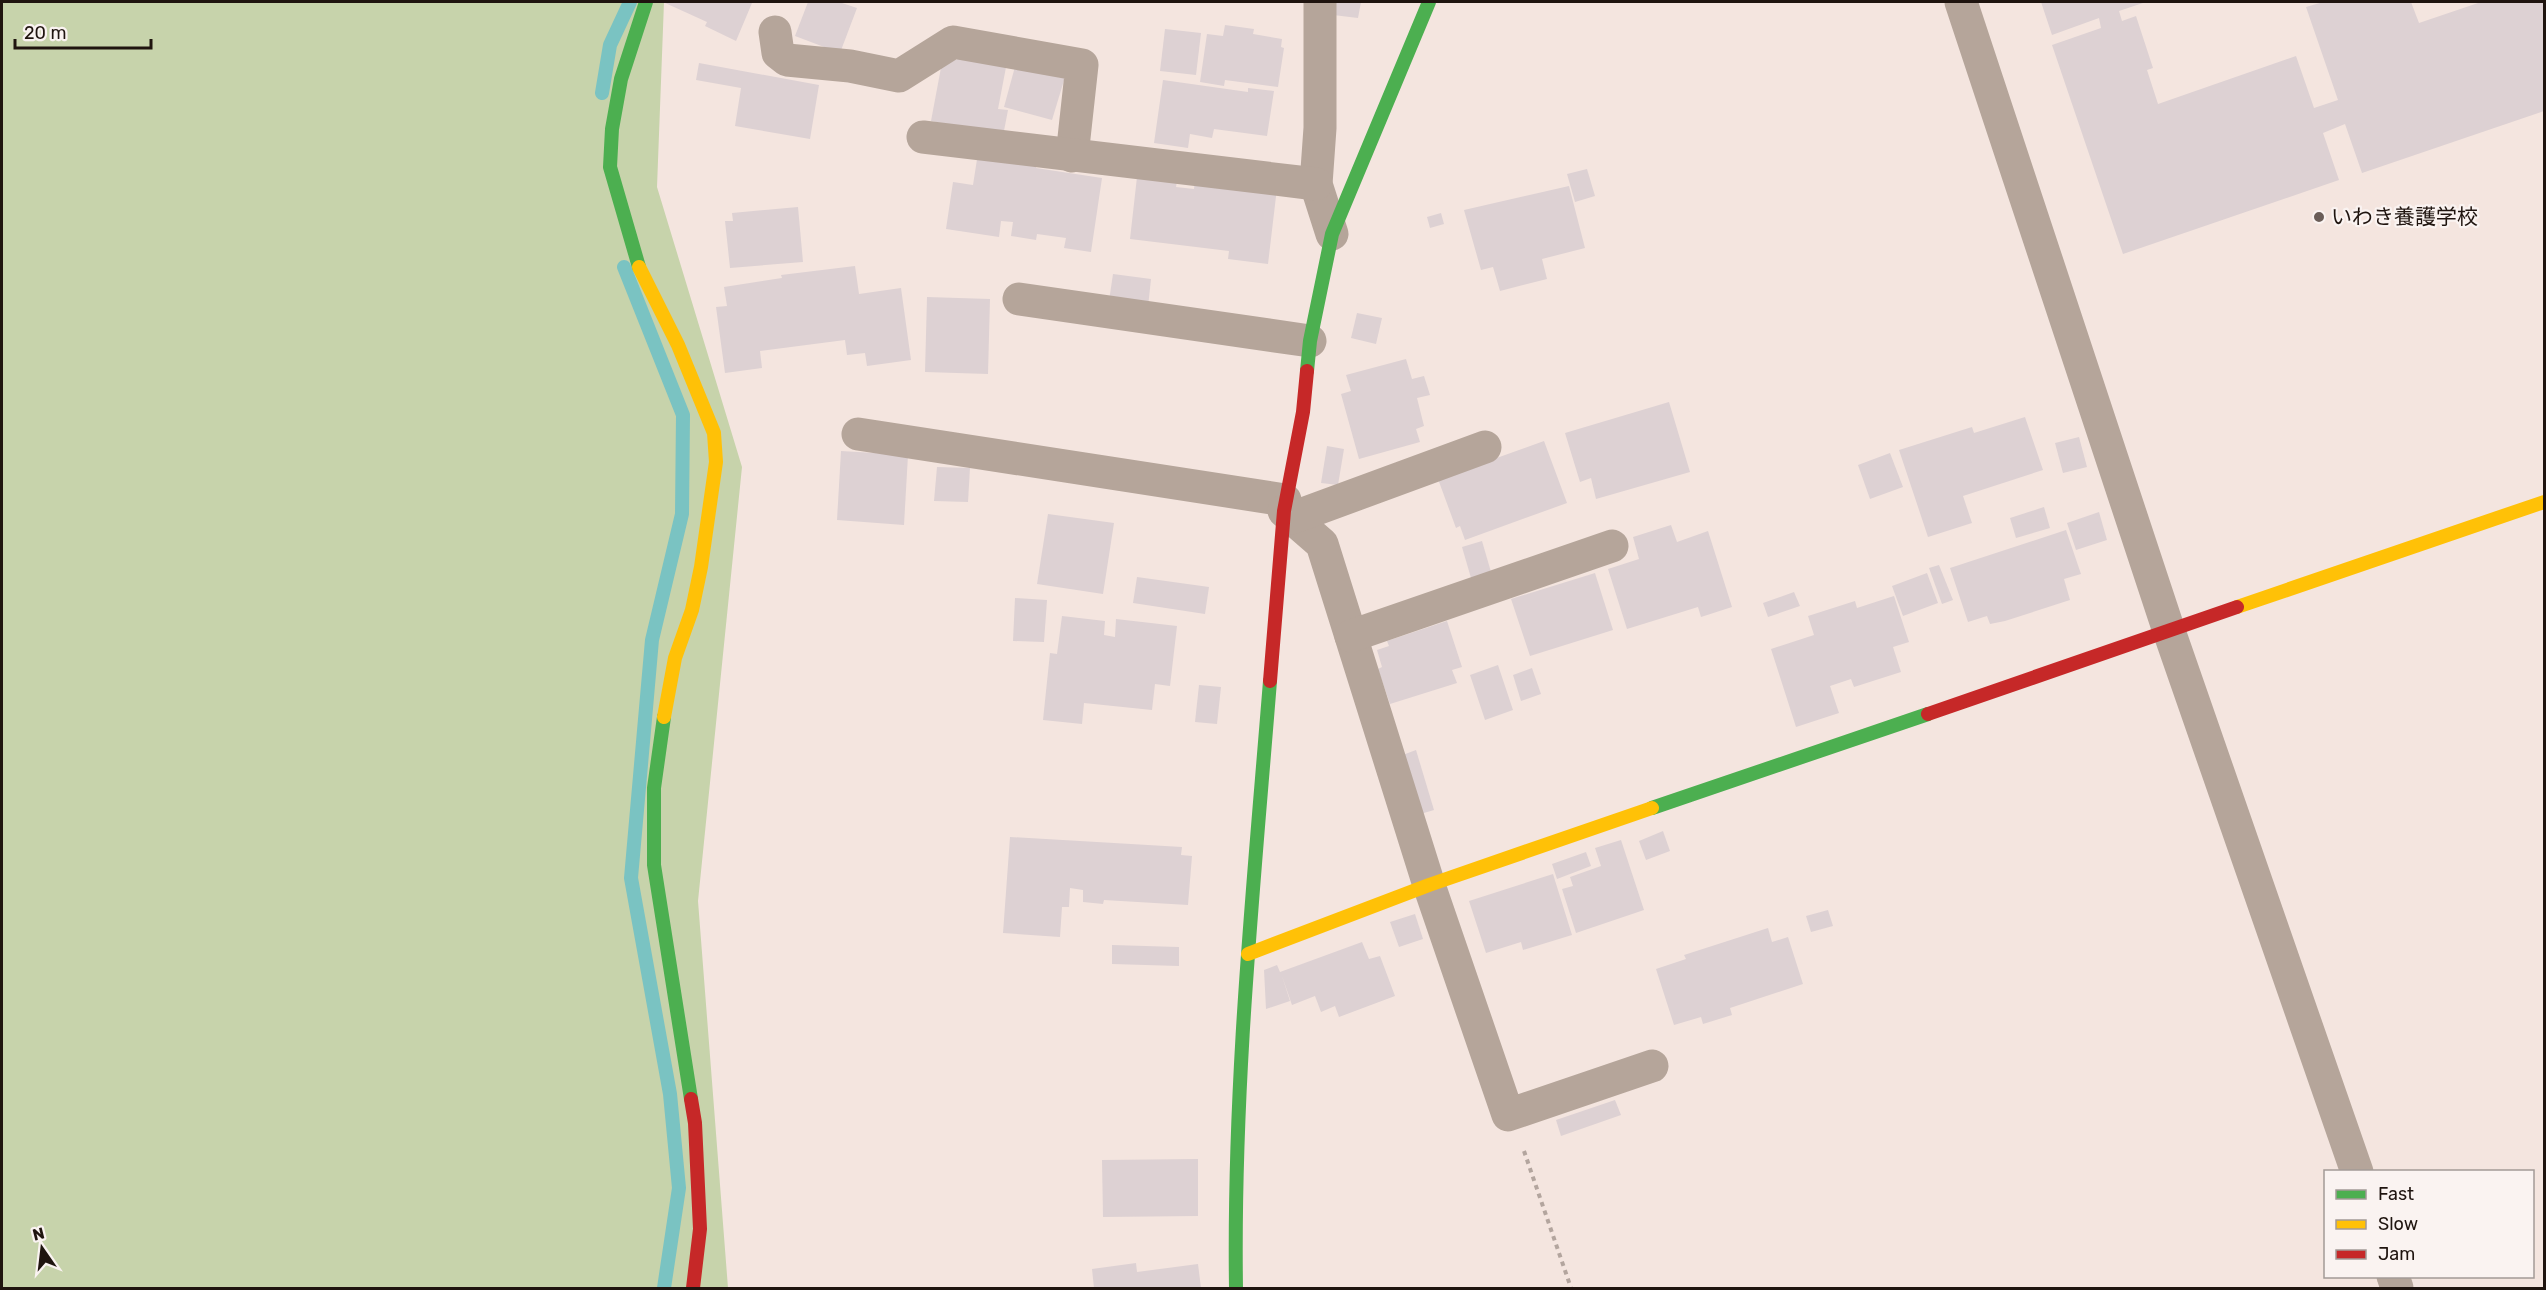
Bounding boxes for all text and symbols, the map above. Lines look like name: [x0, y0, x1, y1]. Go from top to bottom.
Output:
scale bar: [15, 12, 152, 50]
text: 20 m: [24, 22, 66, 44]
place label: いわき養護学校: [2331, 204, 2478, 229]
marker: いわき養護学校: [2312, 210, 2326, 224]
legend: [2324, 1170, 2534, 1278]
text: Fast: [2378, 1183, 2414, 1205]
text: Slow: [2378, 1213, 2418, 1235]
north arrow: [12, 1218, 72, 1278]
text: N: [31, 1223, 46, 1245]
text: Jam: [2378, 1243, 2415, 1265]

